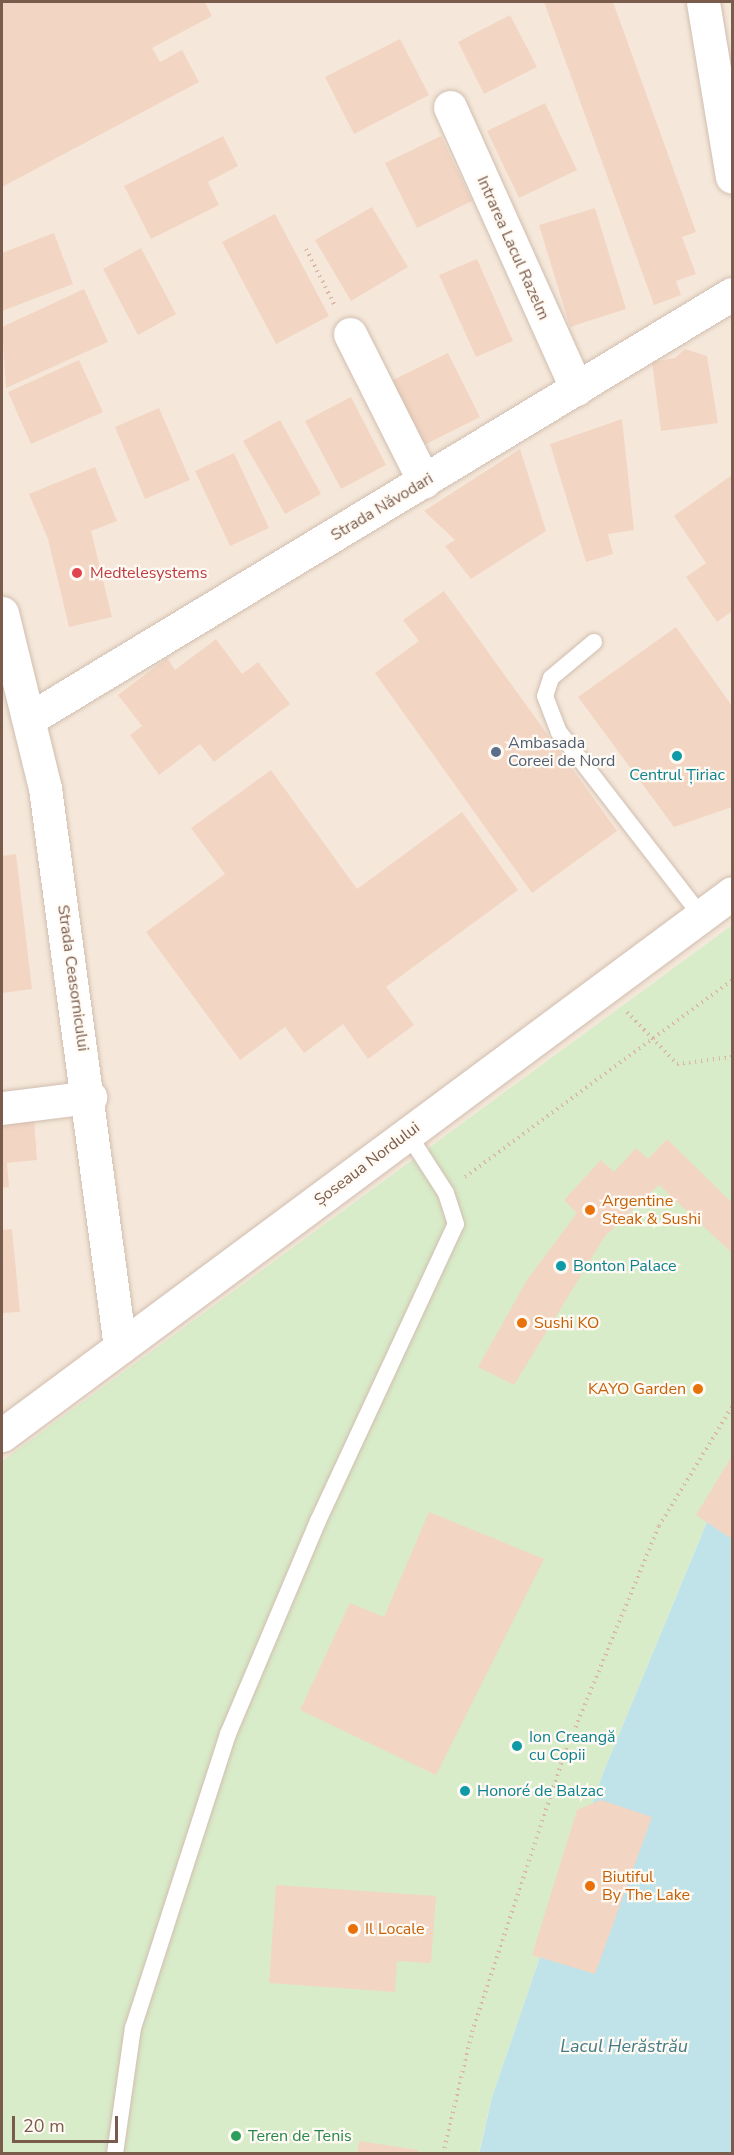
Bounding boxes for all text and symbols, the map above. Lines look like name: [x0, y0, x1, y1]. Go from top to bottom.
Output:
street label: Intrarea Lacul Razelm: [473, 173, 553, 323]
street label: Strada Năvodari: [327, 469, 437, 545]
place label: Medtelesystems: [90, 563, 207, 583]
marker: Medtelesystems: [68, 564, 86, 582]
place label: Ambasada Coreei de Nord: [508, 733, 615, 771]
marker: Ambasada Coreei de Nord: [489, 745, 503, 759]
marker: Centrul Țiriac: [670, 749, 684, 763]
place label: Centrul Țiriac: [629, 765, 725, 785]
street label: Strada Ceasornicului: [53, 904, 93, 1052]
street label: Șoseaua Nordului: [310, 1118, 424, 1210]
place label: Argentine Steak & Sushi: [602, 1191, 701, 1229]
marker: Argentine Steak & Sushi: [583, 1203, 597, 1217]
place label: Bonton Palace: [573, 1256, 677, 1276]
marker: Bonton Palace: [554, 1259, 568, 1273]
place label: Sushi KO: [534, 1313, 599, 1333]
marker: Sushi KO: [515, 1316, 529, 1330]
place label: KAYO Garden: [588, 1379, 686, 1399]
marker: KAYO Garden: [691, 1382, 705, 1396]
place label: Ion Creangă cu Copii: [529, 1727, 616, 1765]
marker: Ion Creangă cu Copii: [510, 1739, 524, 1753]
place label: Honoré de Balzac: [477, 1781, 604, 1801]
marker: Honoré de Balzac: [458, 1784, 472, 1798]
place label: Biutiful By The Lake: [602, 1867, 690, 1905]
marker: Biutiful By The Lake: [583, 1879, 597, 1893]
place label: Il Locale: [365, 1919, 424, 1939]
marker: Il Locale: [346, 1922, 360, 1936]
water label: Lacul Herăstrău: [560, 2035, 688, 2057]
scale bar: [15, 2104, 122, 2142]
text: 20 m: [23, 2114, 65, 2138]
place label: Teren de Tenis: [248, 2126, 352, 2146]
marker: Teren de Tenis: [229, 2129, 243, 2143]

